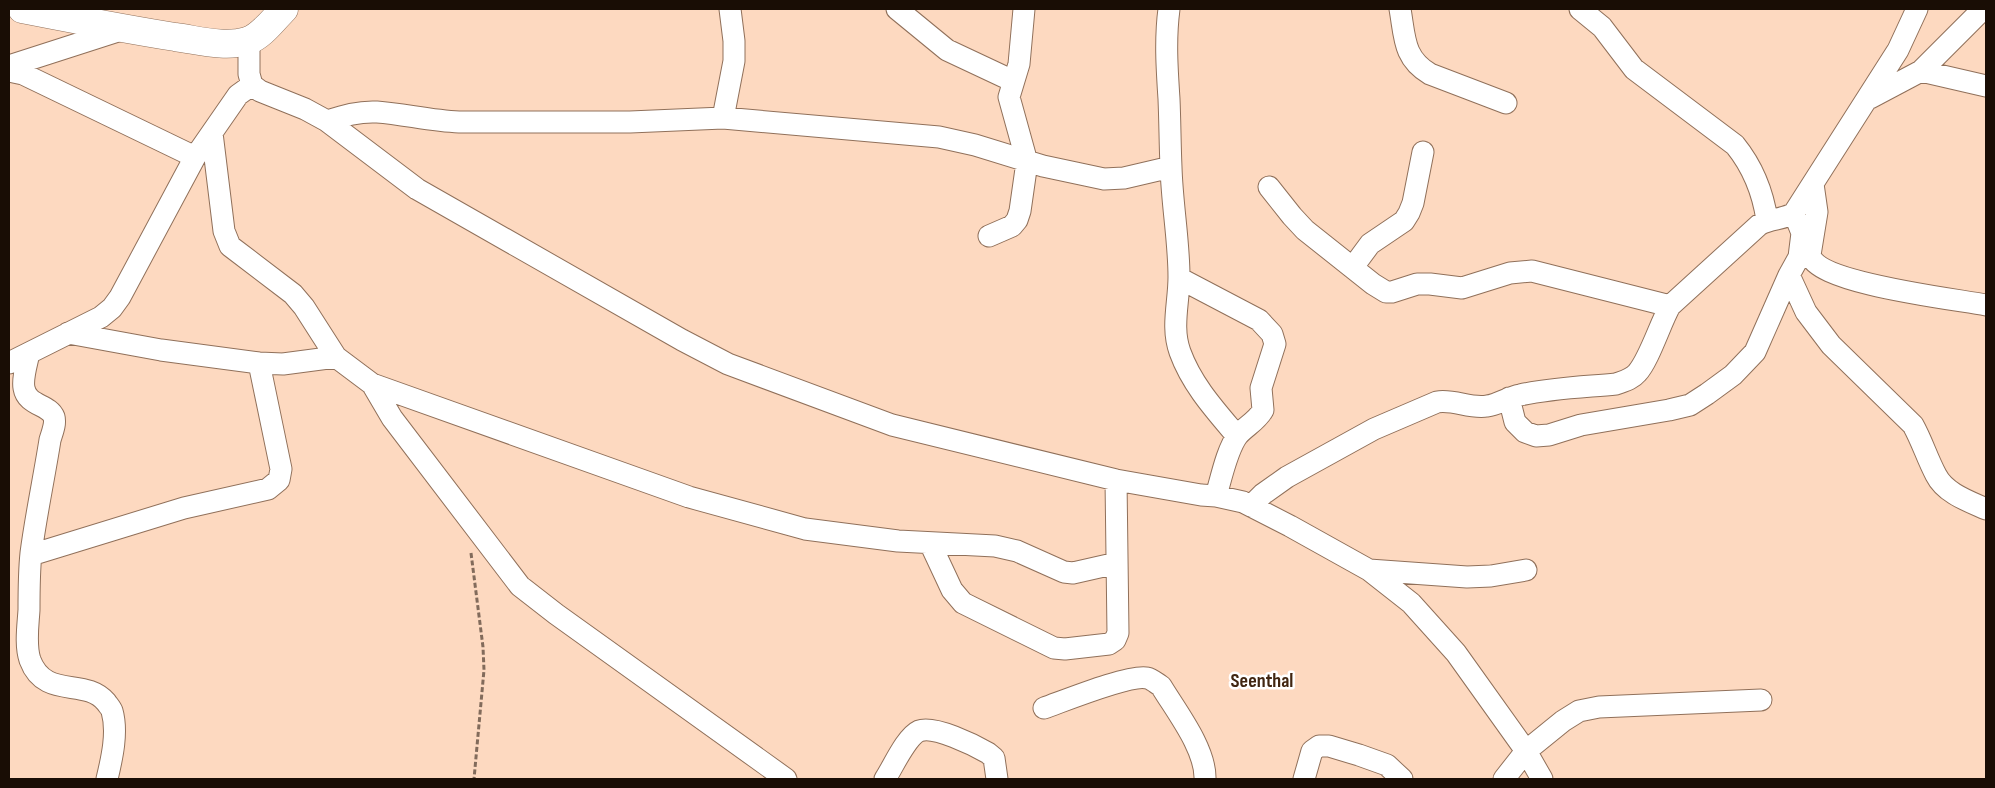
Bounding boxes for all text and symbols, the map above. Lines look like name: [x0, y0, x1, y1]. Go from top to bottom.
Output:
district label: Seenthal: [1231, 669, 1293, 693]

